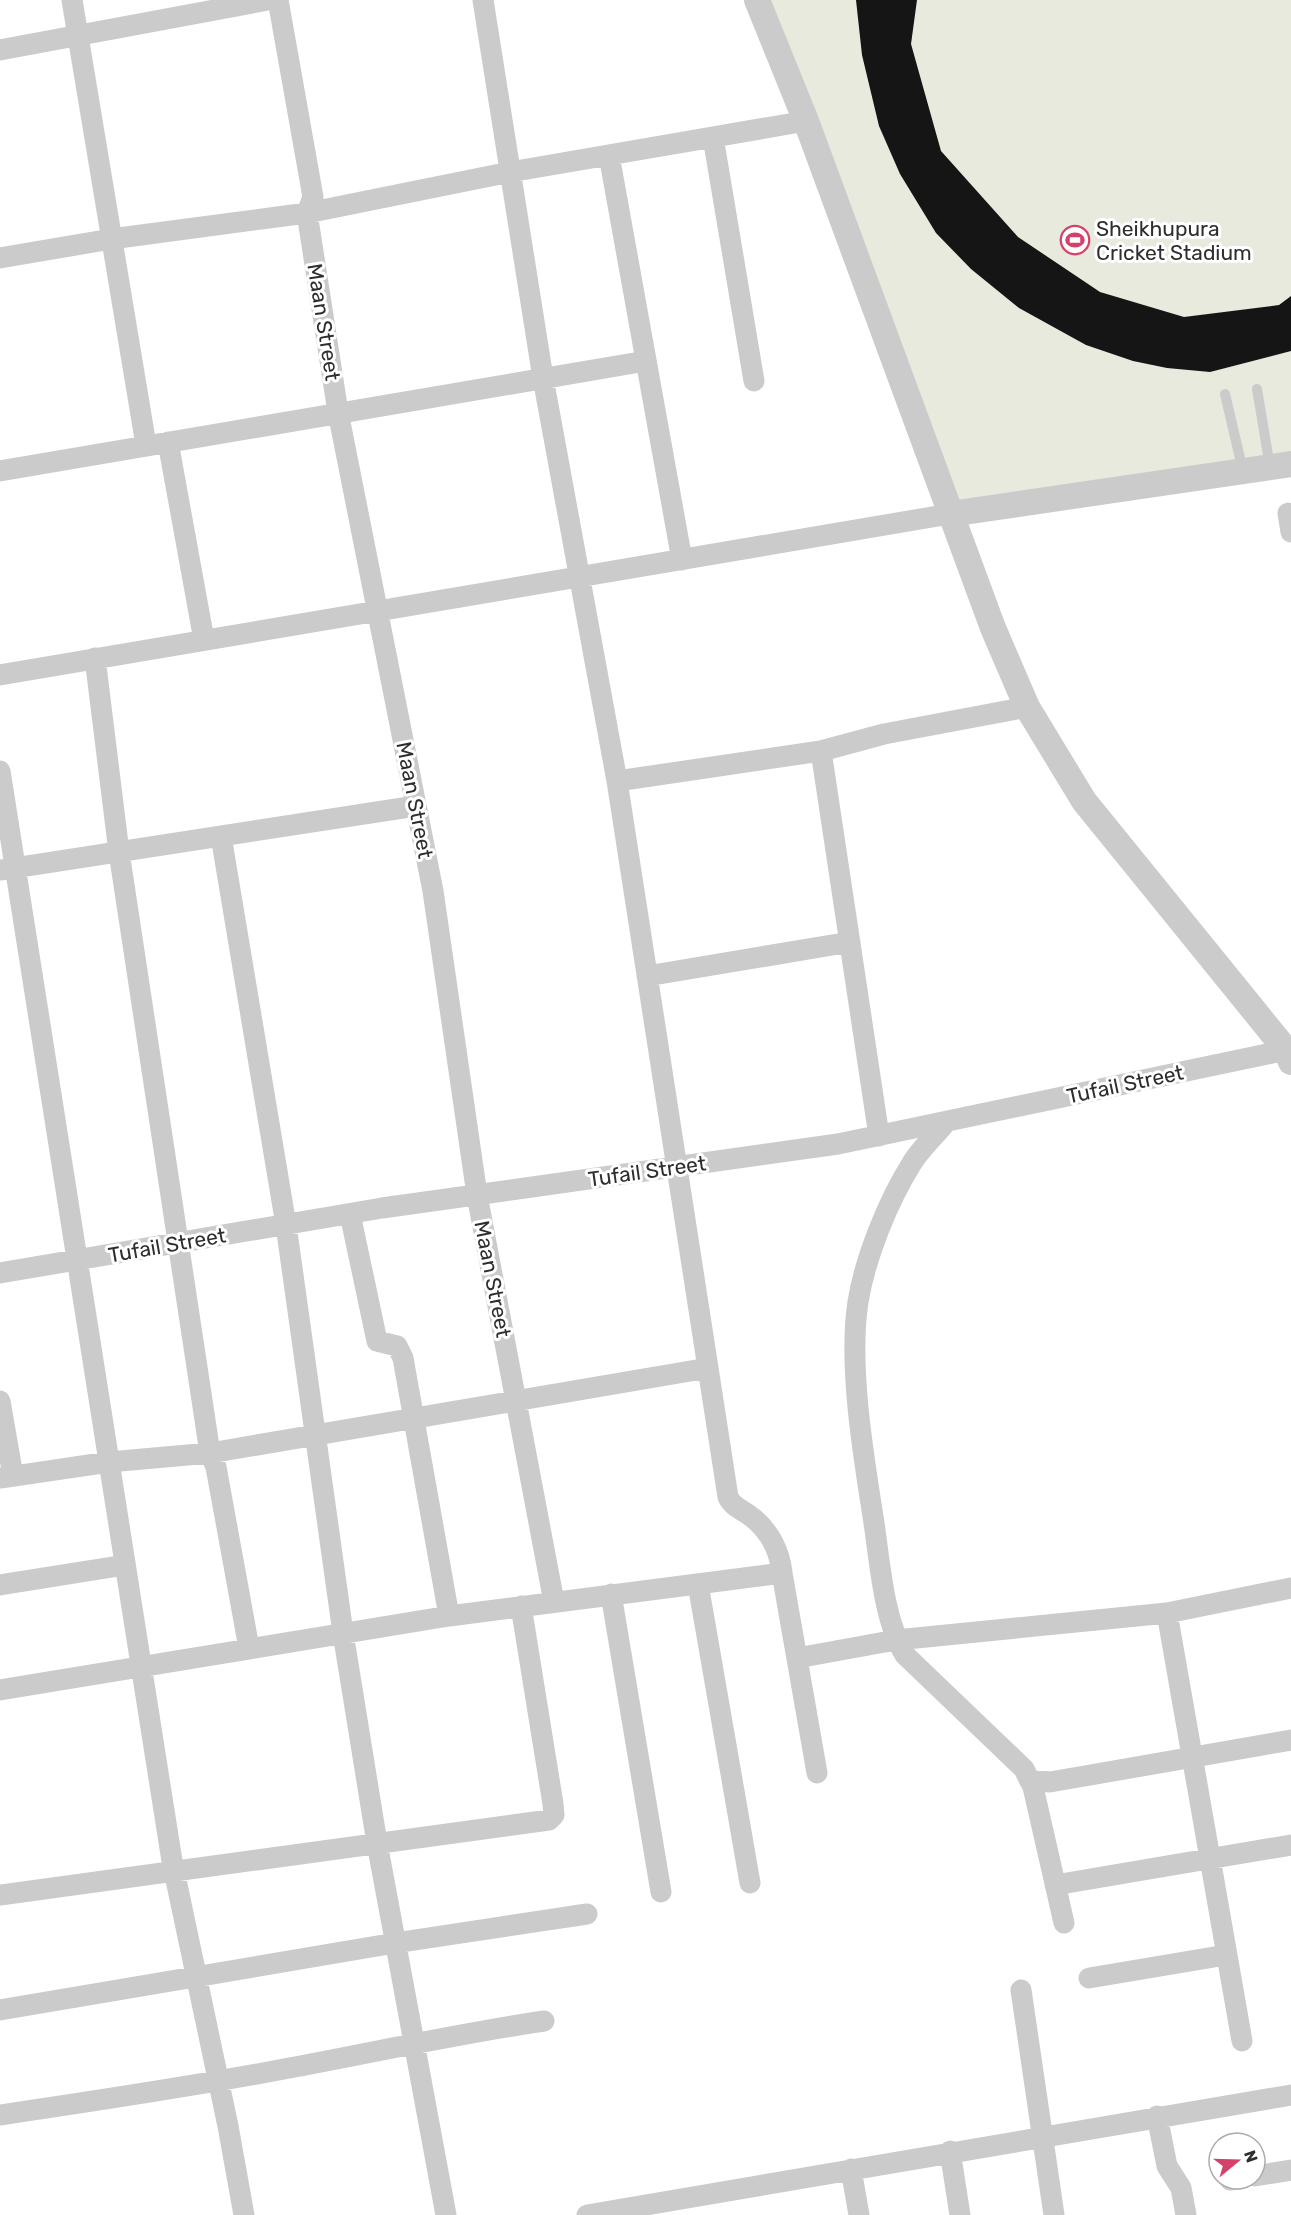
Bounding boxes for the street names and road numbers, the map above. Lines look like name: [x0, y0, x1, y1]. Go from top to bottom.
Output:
street label: Maan Street: [302, 262, 346, 382]
street label: Maan Street: [391, 739, 439, 861]
street label: Tufail Street: [1064, 1059, 1186, 1109]
street label: Tufail Street: [586, 1150, 708, 1192]
street label: Maan Street: [469, 1218, 517, 1340]
street label: Tufail Street: [106, 1222, 228, 1268]

